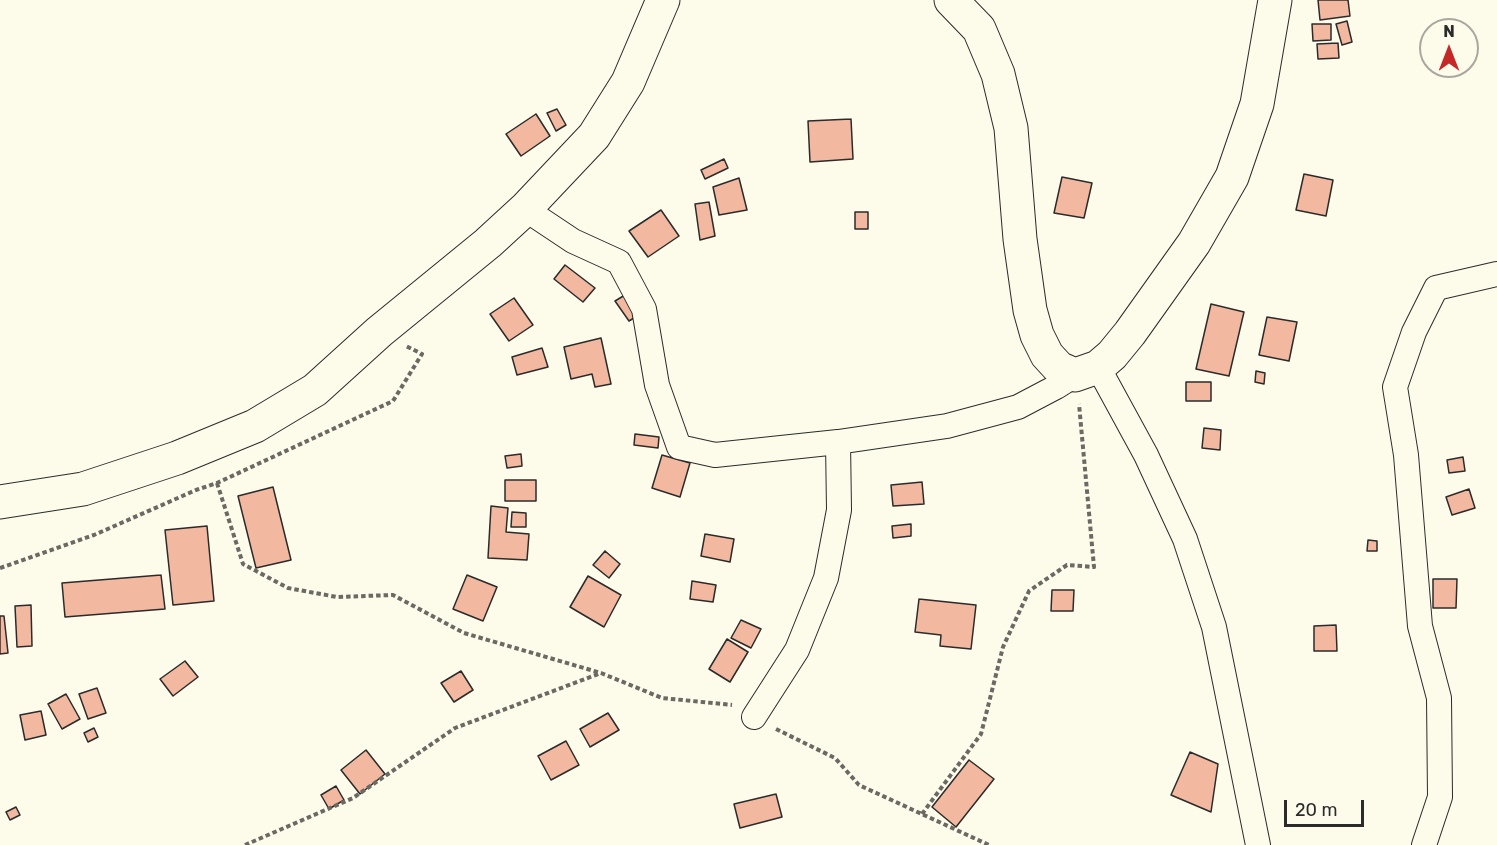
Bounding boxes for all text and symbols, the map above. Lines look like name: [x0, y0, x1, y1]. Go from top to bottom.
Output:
north arrow: [1419, 18, 1479, 78]
text: N: [1443, 22, 1455, 41]
scale bar: [1287, 788, 1366, 826]
text: 20 m: [1295, 799, 1337, 821]

